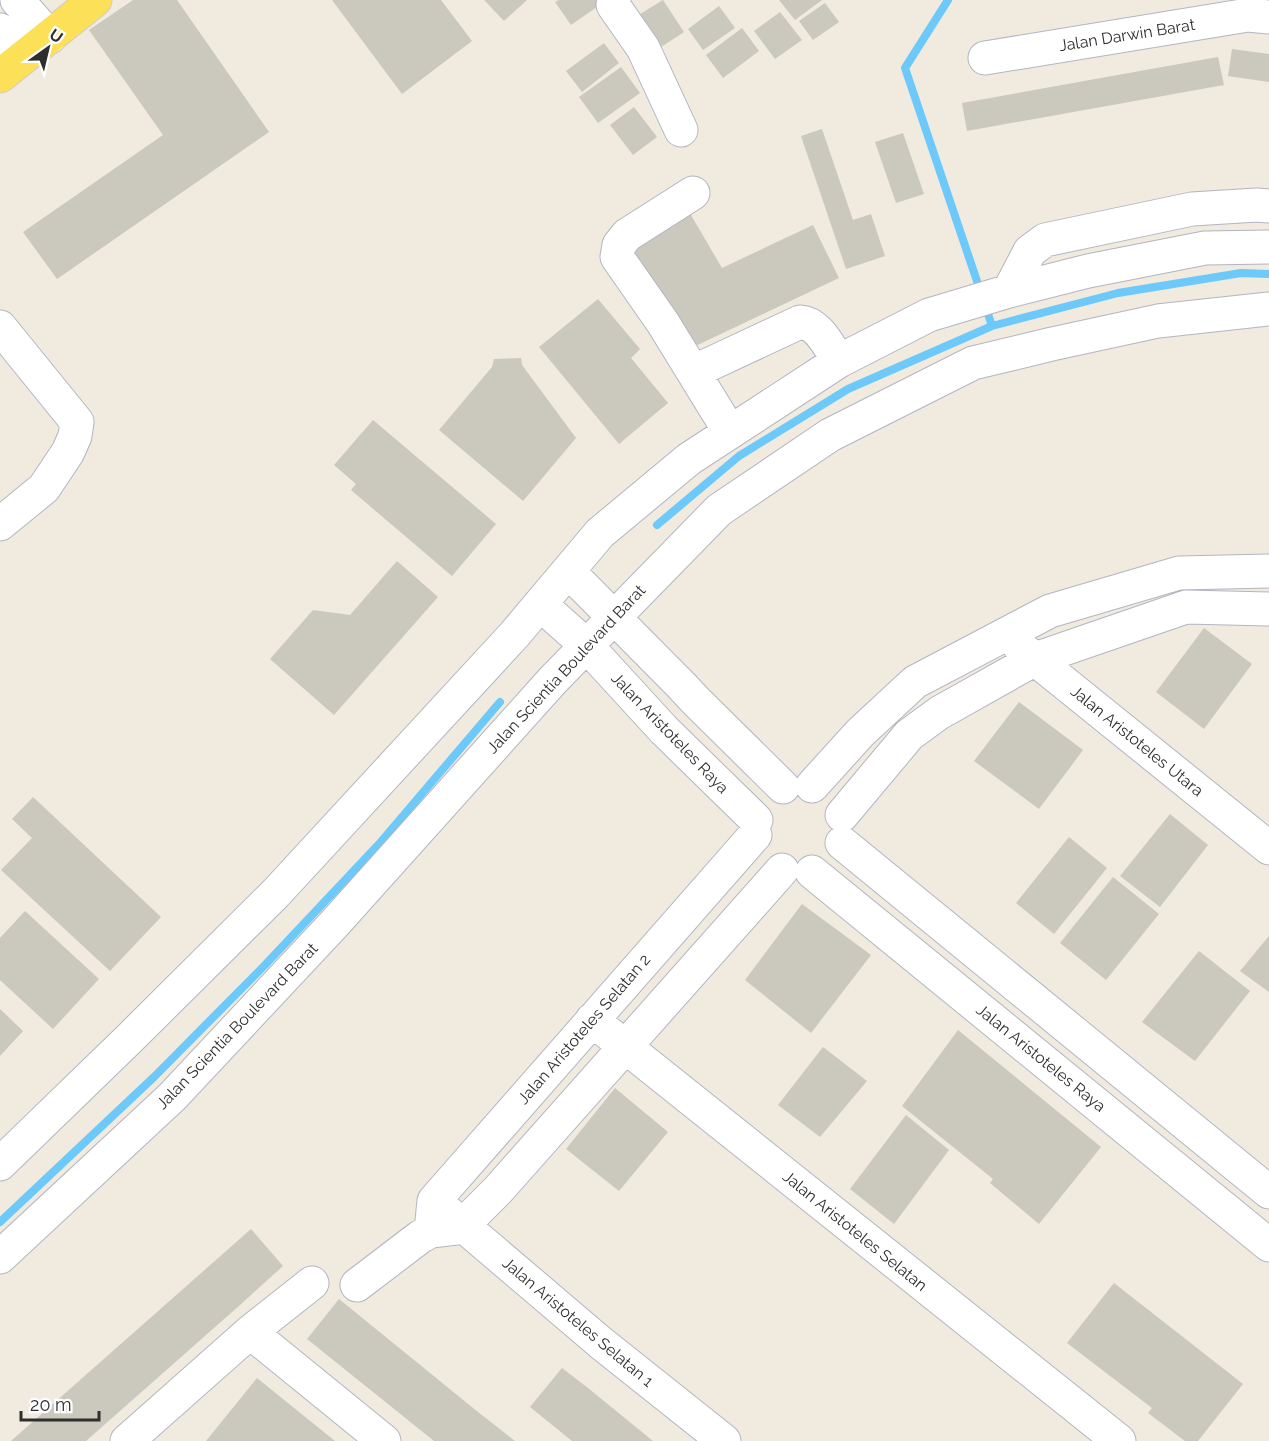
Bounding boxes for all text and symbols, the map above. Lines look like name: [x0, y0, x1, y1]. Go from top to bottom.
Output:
street label: Jalan Darwin Barat: [1058, 15, 1197, 55]
north arrow: [18, 18, 78, 78]
text: U: [46, 25, 66, 47]
street label: Jalan Scientia Boulevard Barat: [483, 580, 650, 757]
street label: Jalan Aristoteles Raya: [607, 669, 733, 797]
street label: Jalan Aristoteles Utara: [1067, 682, 1207, 800]
street label: Jalan Scientia Boulevard Barat: [152, 938, 322, 1113]
street label: Jalan Aristoteles Selatan 2: [514, 950, 654, 1108]
street label: Jalan Aristoteles Raya: [973, 1000, 1109, 1116]
street label: Jalan Aristoteles Selatan: [779, 1167, 931, 1295]
street label: Jalan Aristoteles Selatan 1: [499, 1253, 657, 1391]
scale bar: [21, 1384, 99, 1422]
text: 20 m: [30, 1394, 72, 1415]

